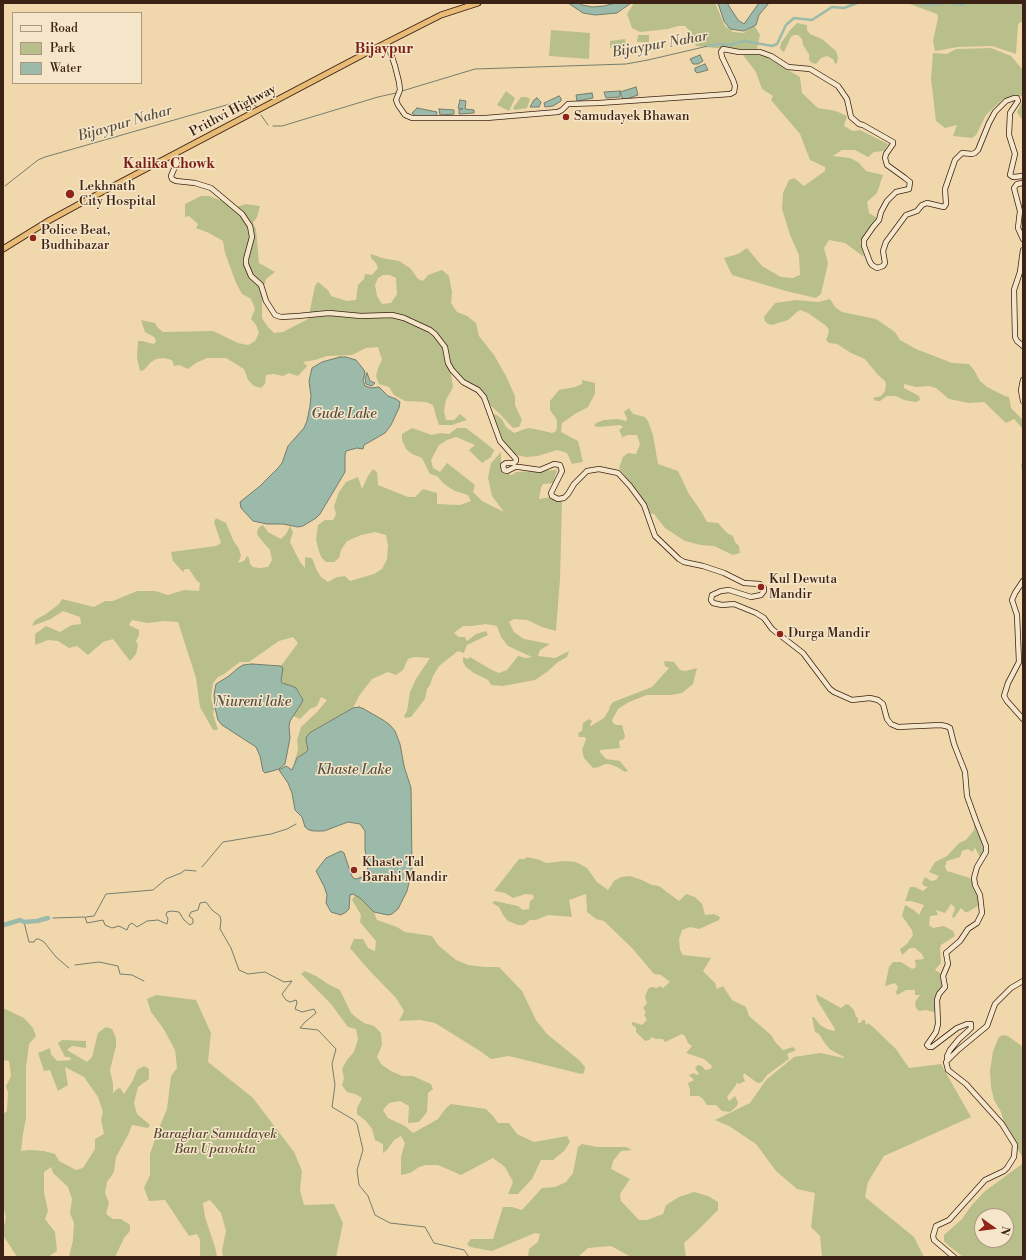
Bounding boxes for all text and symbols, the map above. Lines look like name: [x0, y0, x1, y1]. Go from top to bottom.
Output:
legend: [12, 12, 142, 84]
text: Road: [50, 21, 78, 36]
water label: Bijaypur Nahar: [611, 28, 709, 62]
text: Park: [50, 41, 75, 56]
district label: Bijaypur: [355, 42, 413, 58]
text: Water: [50, 61, 82, 76]
street label: Prithvi Highway: [187, 82, 279, 140]
water label: Bijaypur Nahar: [76, 103, 174, 145]
place label: Samudayek Bhawan: [574, 109, 690, 125]
marker: Samudayek Bhawan: [561, 112, 571, 122]
district label: Kalika Chowk: [123, 157, 215, 173]
place label: Lekhnath City Hospital: [79, 179, 156, 210]
marker: Lekhnath City Hospital: [64, 188, 76, 200]
place label: Police Beat, Budhibazar: [41, 223, 110, 254]
marker: Police Beat, Budhibazar: [28, 233, 38, 243]
water label: Gude Lake: [311, 407, 377, 423]
place label: Kul Dewuta Mandir: [769, 572, 837, 603]
marker: Kul Dewuta Mandir: [756, 582, 766, 592]
place label: Durga Mandir: [788, 626, 870, 642]
marker: Durga Mandir: [775, 629, 785, 639]
water label: Niureni lake: [215, 695, 291, 711]
water label: Khaste Lake: [317, 763, 391, 779]
place label: Khaste Tal Barahi Mandir: [362, 855, 448, 886]
marker: Khaste Tal Barahi Mandir: [349, 865, 359, 875]
park label: Baraghar Samudayek Ban Upavokta: [153, 1127, 277, 1158]
north arrow: [974, 1208, 1014, 1248]
text: N: [997, 1225, 1013, 1237]

